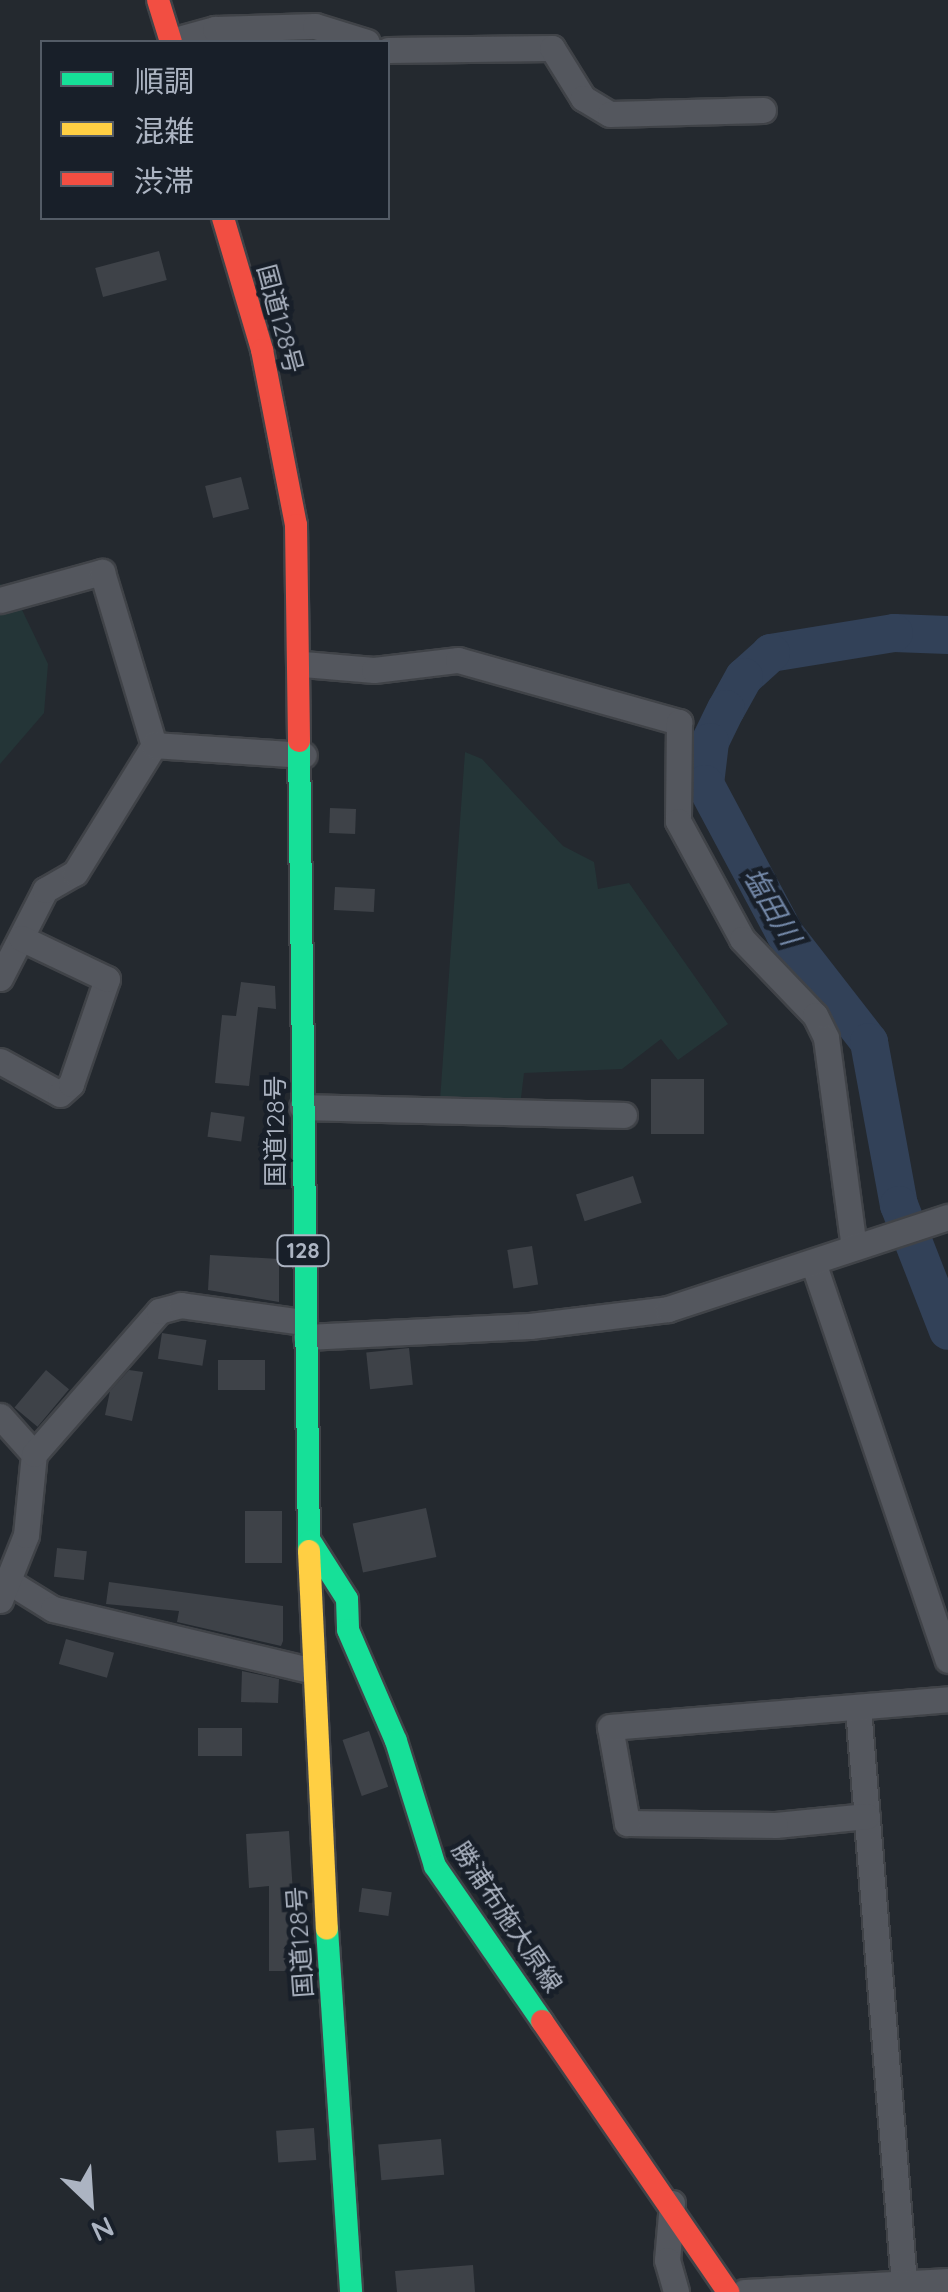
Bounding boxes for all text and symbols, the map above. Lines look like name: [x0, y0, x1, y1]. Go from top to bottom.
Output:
legend: [40, 40, 390, 220]
text: 順調: [134, 62, 194, 100]
text: 混雑: [134, 112, 194, 150]
text: 渋滞: [134, 162, 194, 200]
street label: 国道128号: [251, 261, 309, 377]
water label: 塩田川: [736, 861, 808, 951]
street label: 国道128号: [260, 1075, 290, 1187]
road number: 128: [276, 1234, 330, 1268]
street label: 勝浦布施大原線: [446, 1836, 568, 1998]
street label: 国道128号: [281, 1885, 319, 1999]
north arrow: [40, 2152, 140, 2252]
text: N: [86, 2209, 120, 2250]

